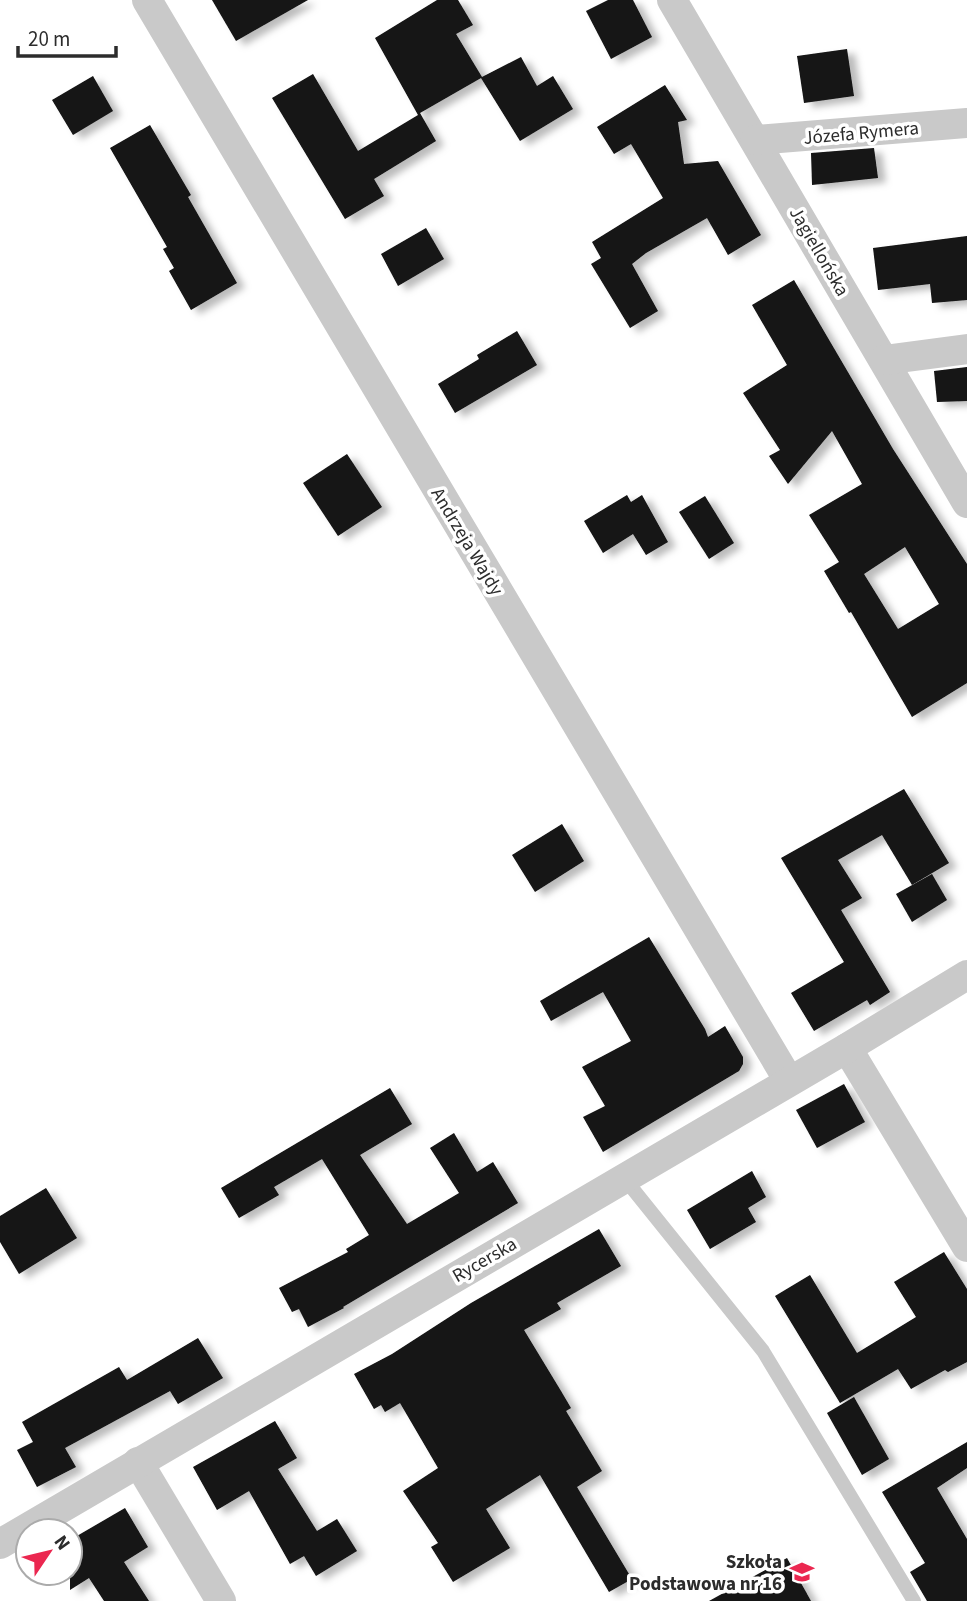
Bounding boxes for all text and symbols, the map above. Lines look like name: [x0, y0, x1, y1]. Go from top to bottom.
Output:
scale bar: [18, 14, 116, 58]
text: 20 m: [28, 24, 70, 54]
street label: Józefa Rymera: [802, 115, 920, 152]
street label: Jagiellońska: [782, 202, 855, 302]
street label: Andrzeja Wajdy: [424, 483, 510, 601]
street label: Rycerska: [447, 1231, 522, 1290]
north arrow: [14, 1517, 84, 1587]
text: N: [47, 1530, 76, 1556]
place label: Szkoła Podstawowa nr 16: [629, 1549, 782, 1598]
school or university icon: Szkoła Podstawowa nr 16: [788, 1558, 816, 1586]

